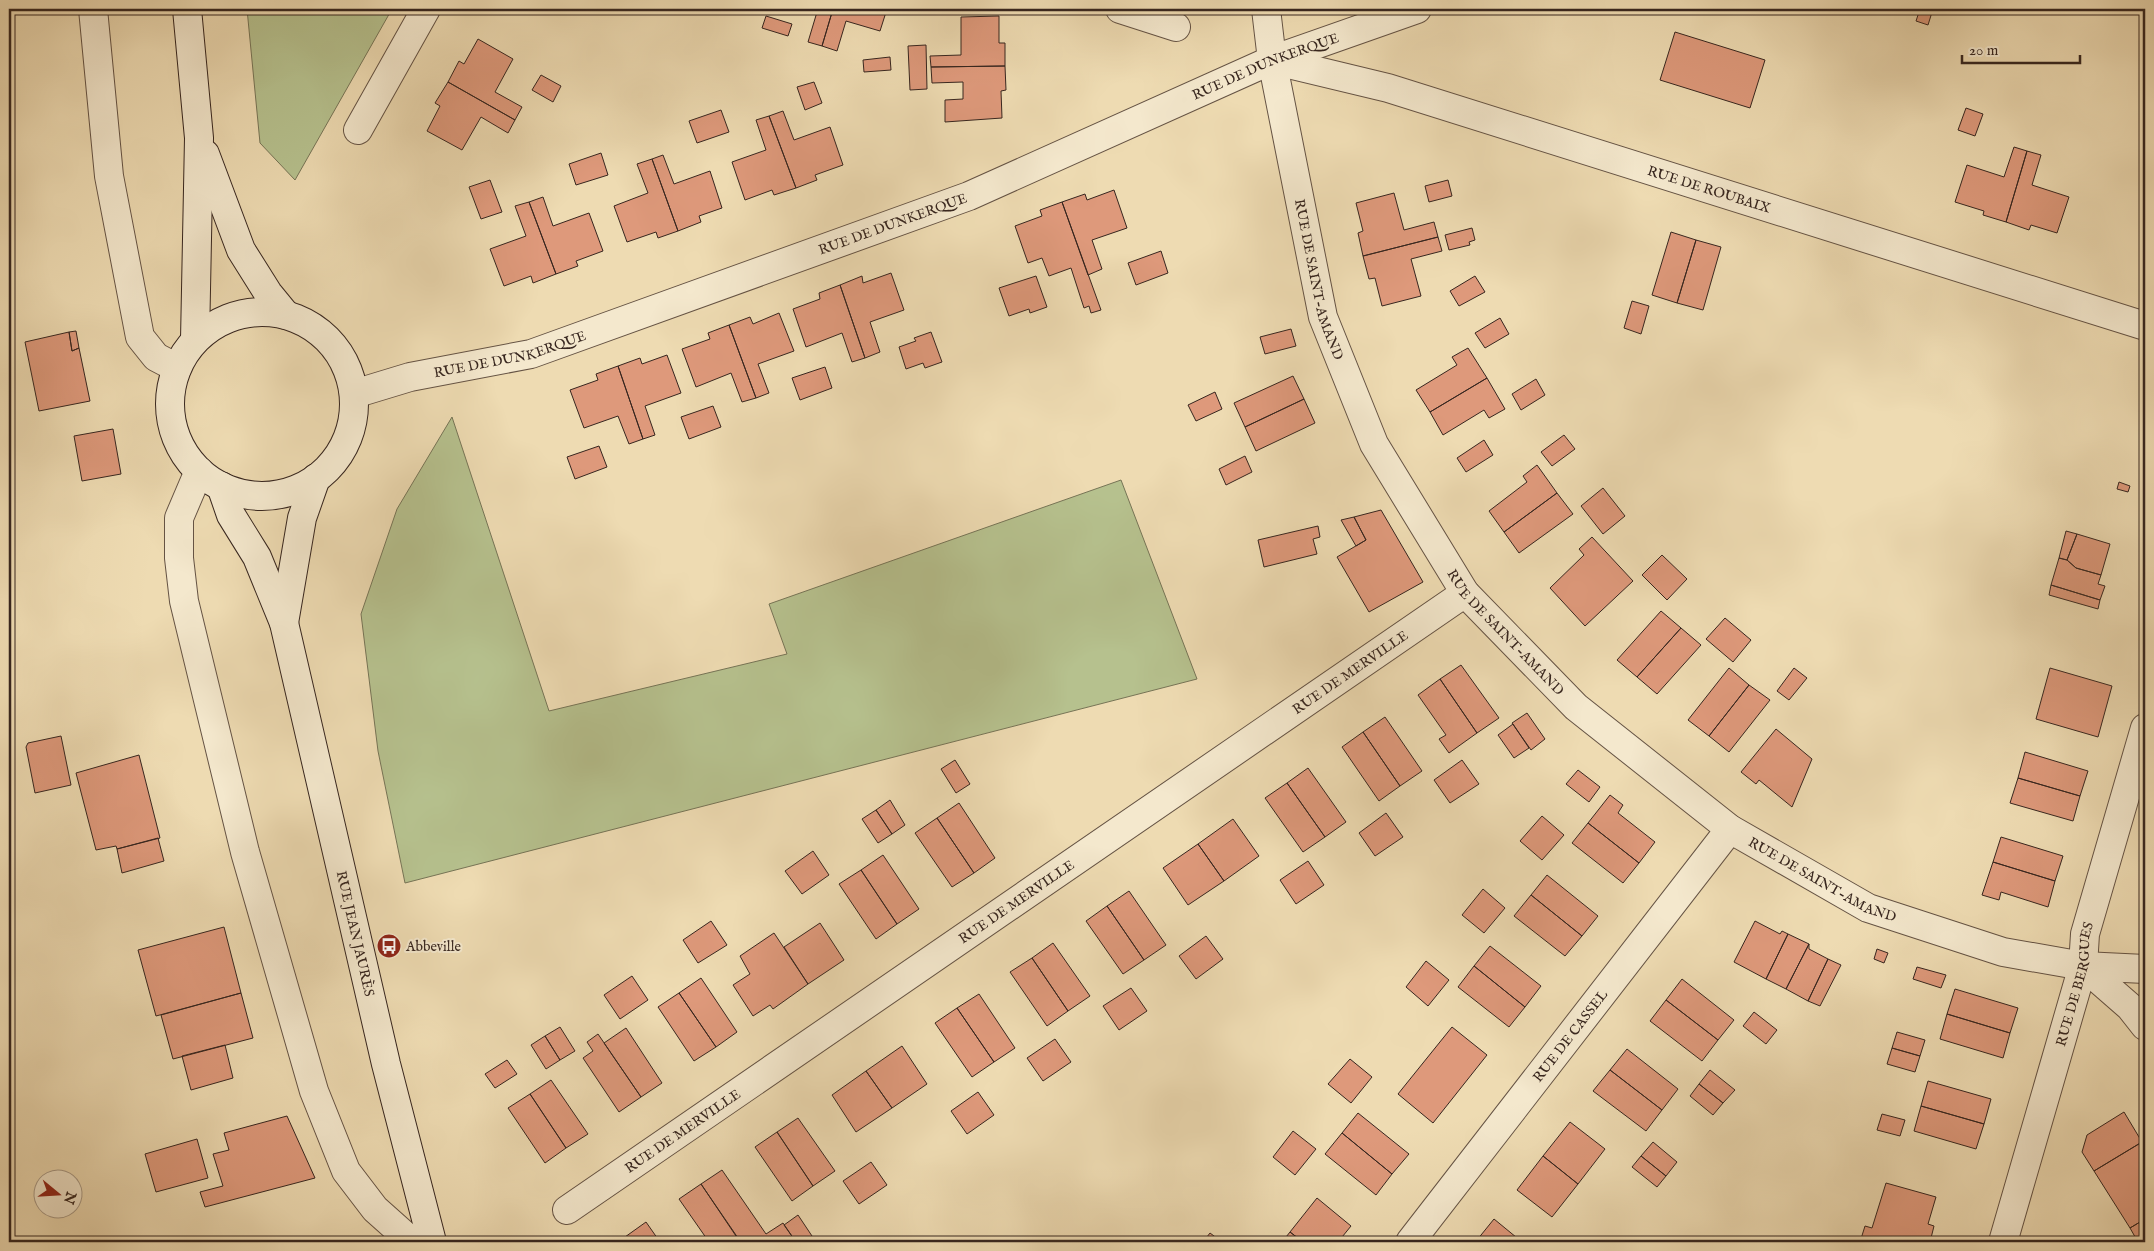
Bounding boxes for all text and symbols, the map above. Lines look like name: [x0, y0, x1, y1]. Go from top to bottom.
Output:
street label: RUE DE DUNKERQUE: [1190, 29, 1342, 105]
scale bar: [1962, 32, 2079, 64]
text: 20 m: [1969, 41, 1999, 60]
street label: RUE DE ROUBAIX: [1645, 162, 1773, 218]
street label: RUE DE DUNKERQUE: [816, 189, 970, 260]
street label: RUE DE SAINT-AMAND: [1290, 198, 1347, 363]
street label: RUE DE DUNKERQUE: [432, 327, 589, 382]
street label: RUE DE SAINT-AMAND: [1443, 566, 1568, 700]
street label: RUE DE MERVILLE: [1289, 627, 1412, 719]
street label: RUE DE SAINT-AMAND: [1745, 833, 1898, 927]
street label: RUE DE MERVILLE: [955, 856, 1078, 948]
street label: RUE JEAN JAURÈS: [332, 869, 378, 998]
street label: RUE DE BERGUES: [2052, 920, 2098, 1049]
bus stop icon: Abbeville: [376, 933, 402, 959]
place label: Abbeville: [405, 938, 461, 956]
street label: RUE DE CASSEL: [1529, 986, 1612, 1086]
street label: RUE DE MERVILLE: [622, 1085, 744, 1178]
north arrow: [32, 1168, 82, 1218]
text: N: [59, 1188, 80, 1206]

